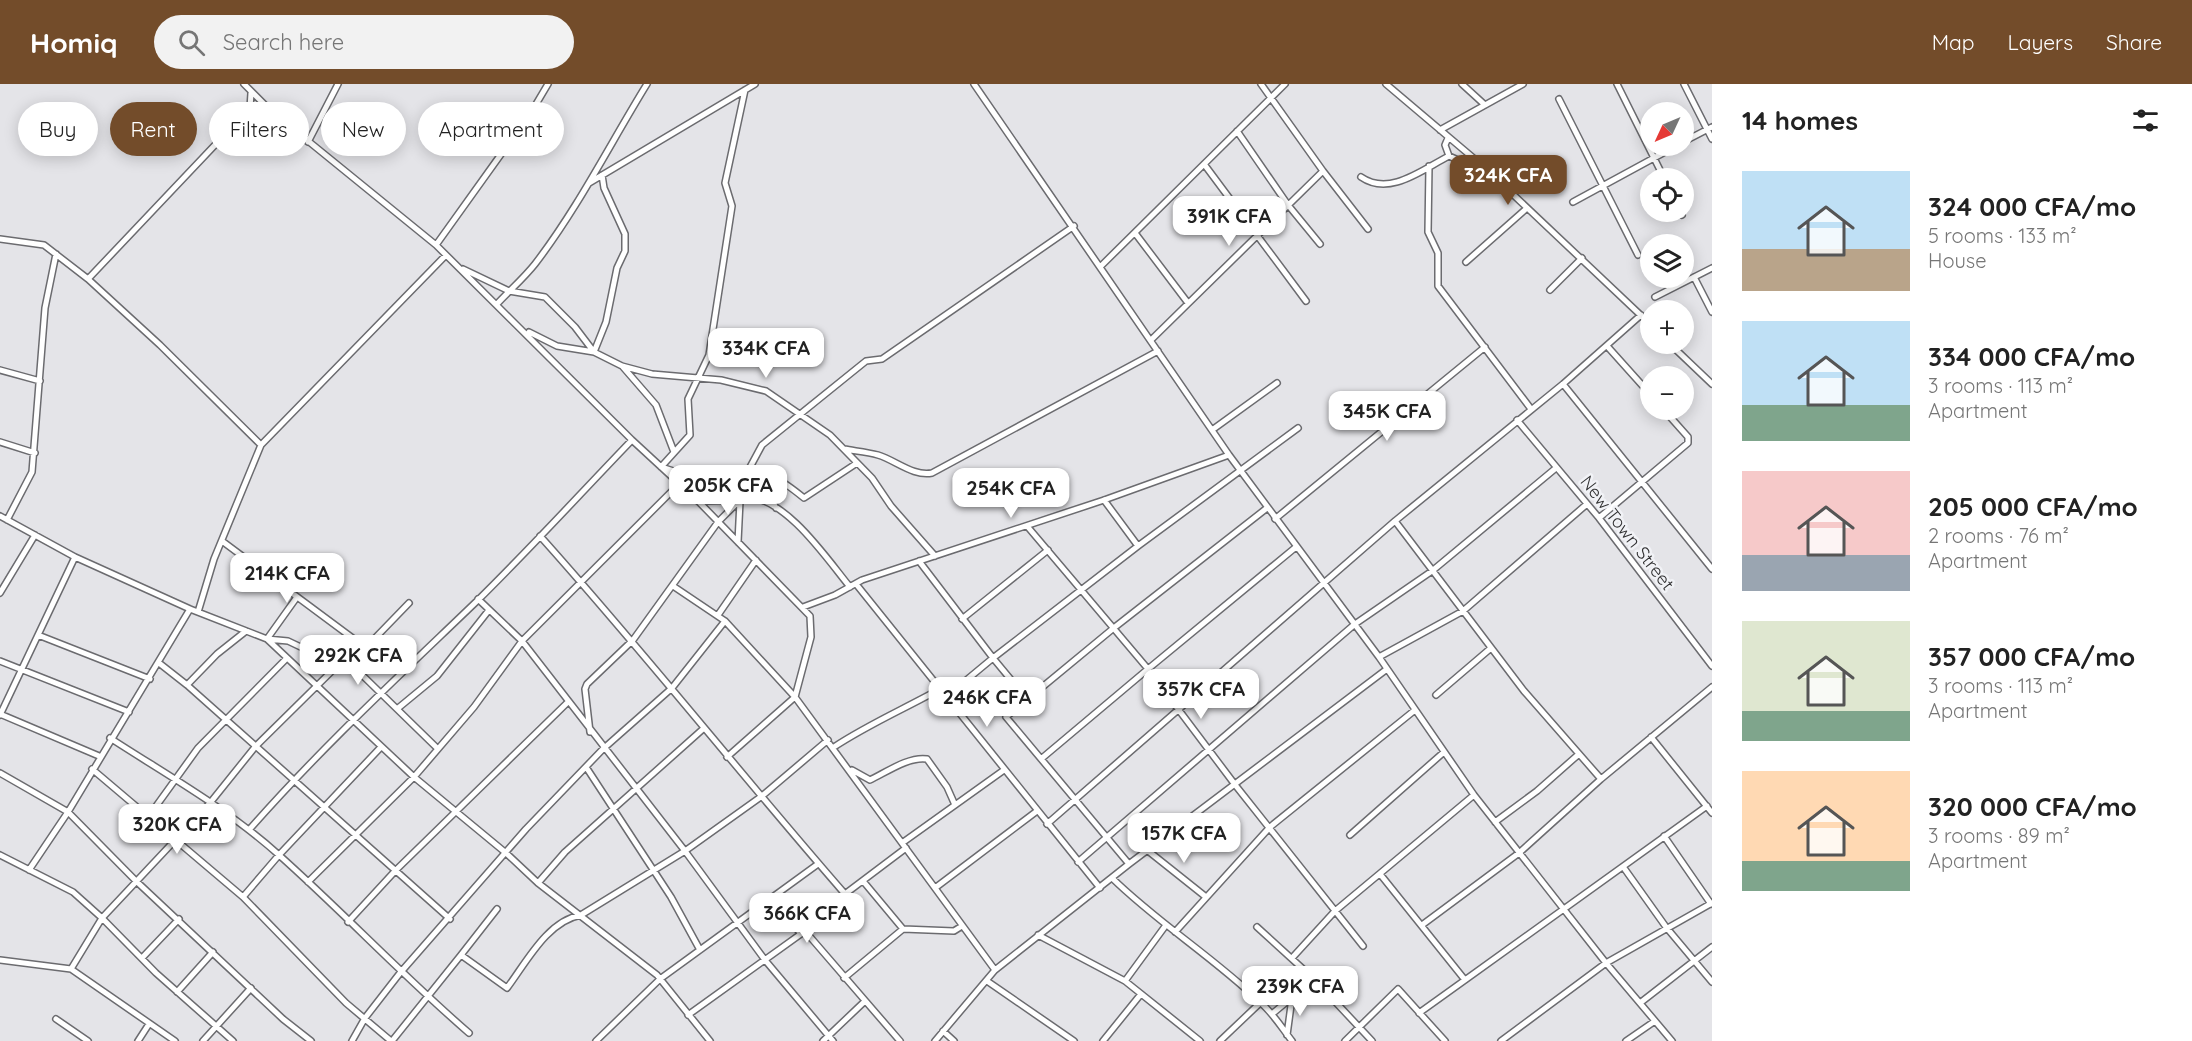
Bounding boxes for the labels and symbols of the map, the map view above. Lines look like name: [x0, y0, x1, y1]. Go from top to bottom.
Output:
north arrow: [1640, 102, 1694, 156]
pin: 324K CFA: [1446, 155, 1570, 206]
pin: 391K CFA: [1167, 196, 1291, 247]
pin: 334K CFA: [704, 328, 828, 379]
pin: 345K CFA: [1325, 391, 1449, 442]
pin: 205K CFA: [666, 465, 790, 516]
pin: 254K CFA: [949, 468, 1073, 519]
street label: New Town Street: [1575, 471, 1679, 595]
pin: 214K CFA: [225, 553, 349, 604]
pin: 292K CFA: [296, 635, 420, 686]
pin: 357K CFA: [1139, 669, 1263, 720]
pin: 246K CFA: [925, 677, 1049, 728]
pin: 320K CFA: [115, 804, 239, 855]
pin: 157K CFA: [1122, 813, 1246, 864]
pin: 366K CFA: [745, 893, 869, 944]
pin: 239K CFA: [1238, 966, 1362, 1017]

